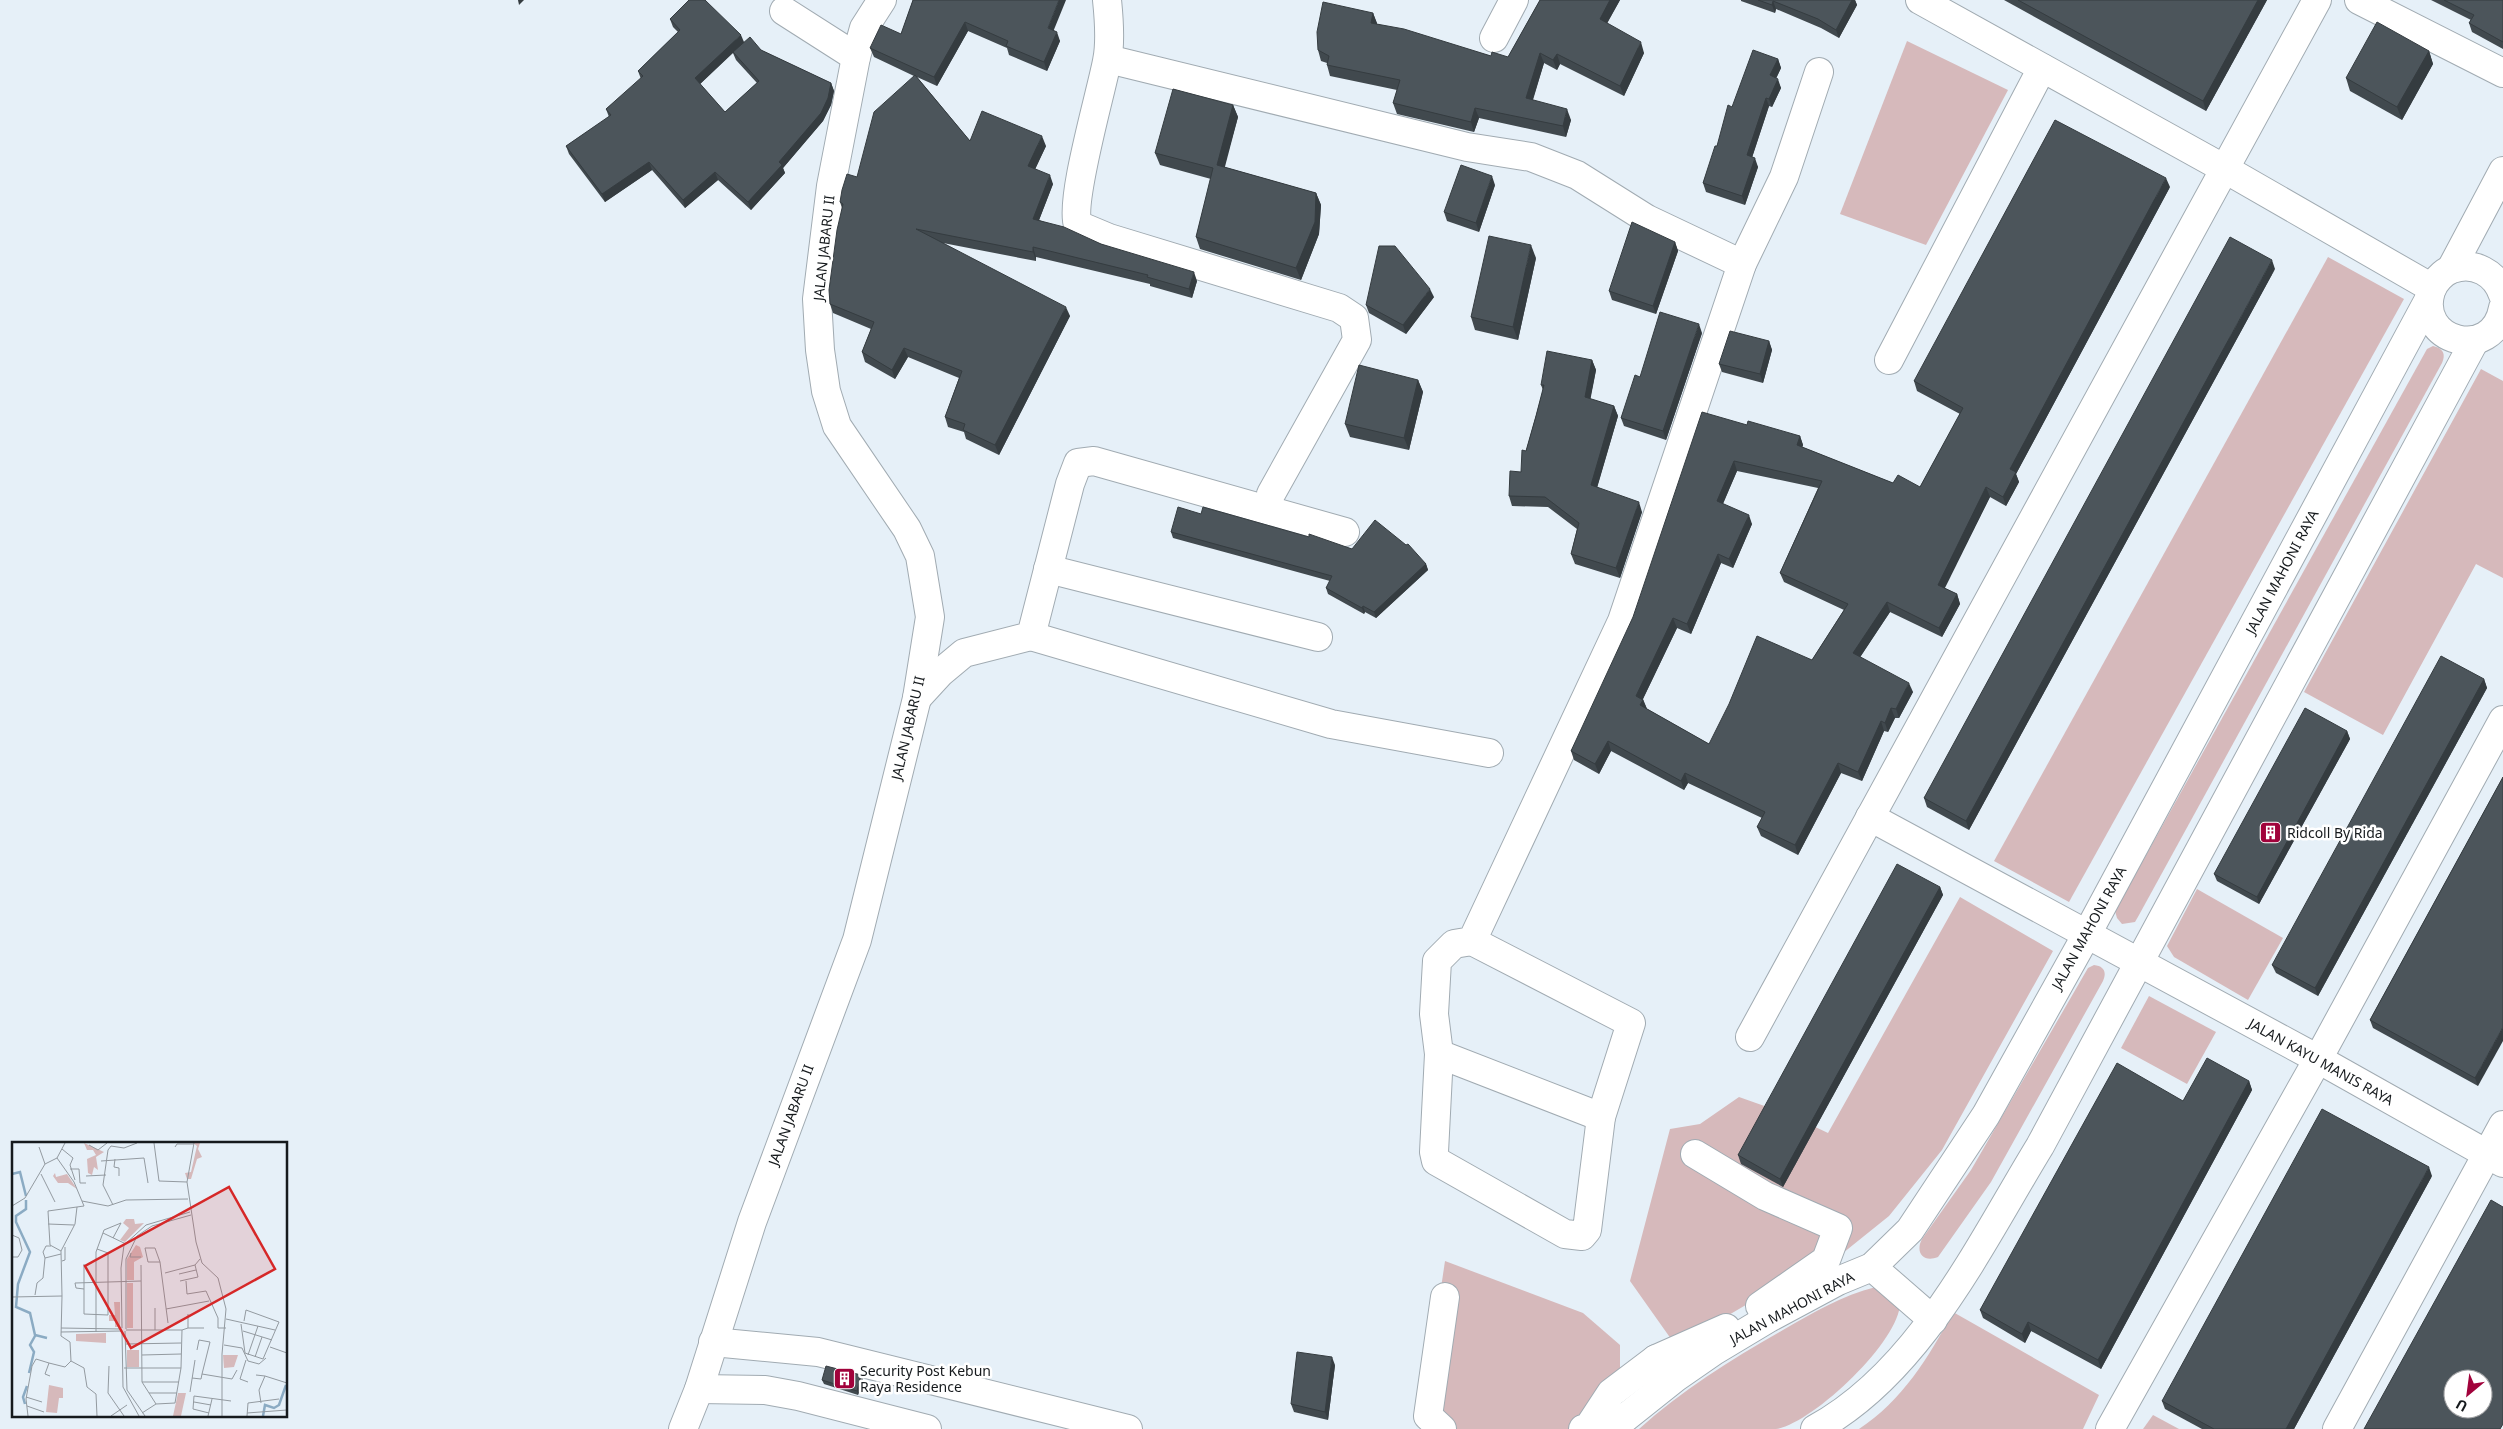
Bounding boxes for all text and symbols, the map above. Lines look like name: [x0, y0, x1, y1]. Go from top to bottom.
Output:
street label: JALAN JABARU II: [808, 194, 839, 304]
street label: JALAN MAHONI RAYA: [2240, 506, 2322, 639]
street label: JALAN JABARU II: [886, 674, 929, 784]
building icon: Ridcoll By Rida: [2259, 821, 2283, 845]
place label: Ridcoll By Rida: [2287, 823, 2383, 842]
street label: JALAN MAHONI RAYA: [2046, 863, 2130, 995]
street label: JALAN KAYU MANIS RAYA: [2244, 1013, 2397, 1109]
street label: JALAN JABARU II: [763, 1061, 818, 1170]
inset map: [12, 1142, 288, 1416]
street label: JALAN MAHONI RAYA: [1725, 1267, 1857, 1349]
place label: Security Post Kebun Raya Residence: [860, 1361, 991, 1396]
building icon: Security Post Kebun Raya Residence: [832, 1367, 856, 1391]
north arrow: [2443, 1369, 2493, 1419]
text: U: [2452, 1395, 2471, 1417]

